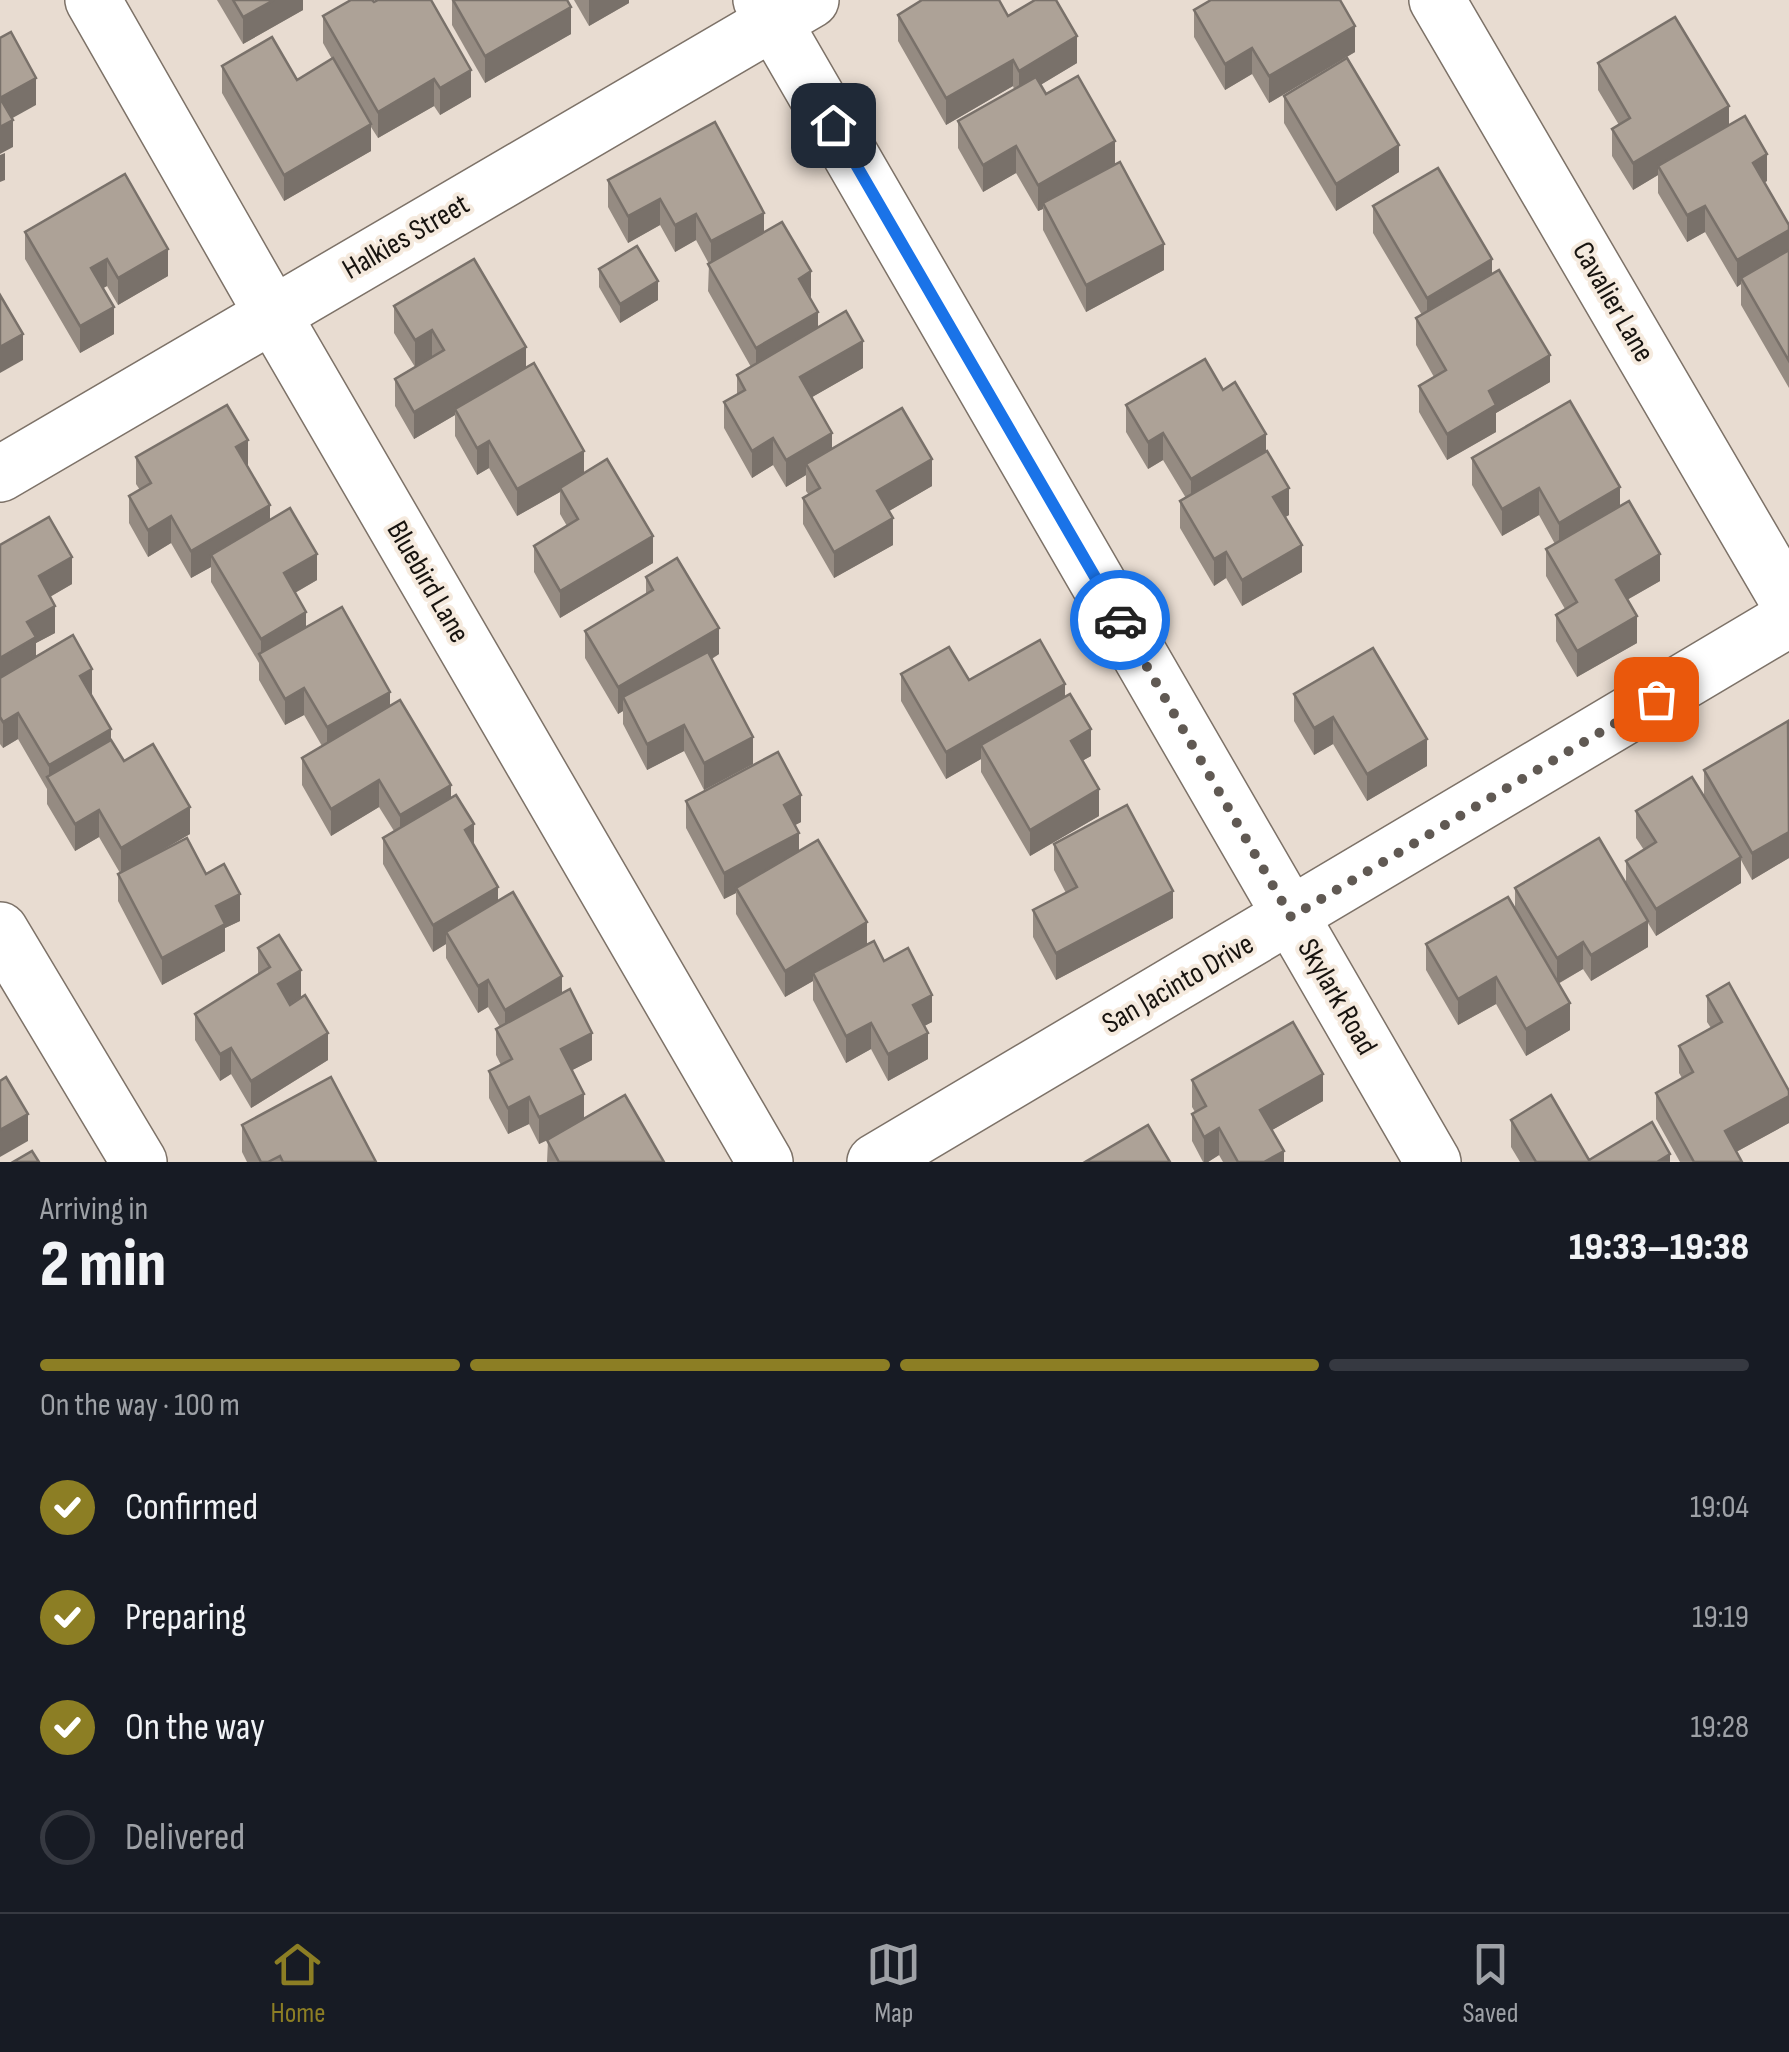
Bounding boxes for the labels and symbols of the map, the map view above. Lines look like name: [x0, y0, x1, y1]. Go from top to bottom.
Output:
pin: [791, 83, 876, 168]
street label: Halkies Street: [336, 186, 476, 288]
street label: Cavalier Lane: [1564, 235, 1662, 369]
street label: Bluebird Lane: [379, 515, 477, 649]
courier: [1070, 570, 1170, 670]
pin: [1614, 657, 1699, 742]
street label: San Jacinto Drive: [1096, 926, 1260, 1042]
street label: Skylark Road: [1289, 933, 1385, 1061]

